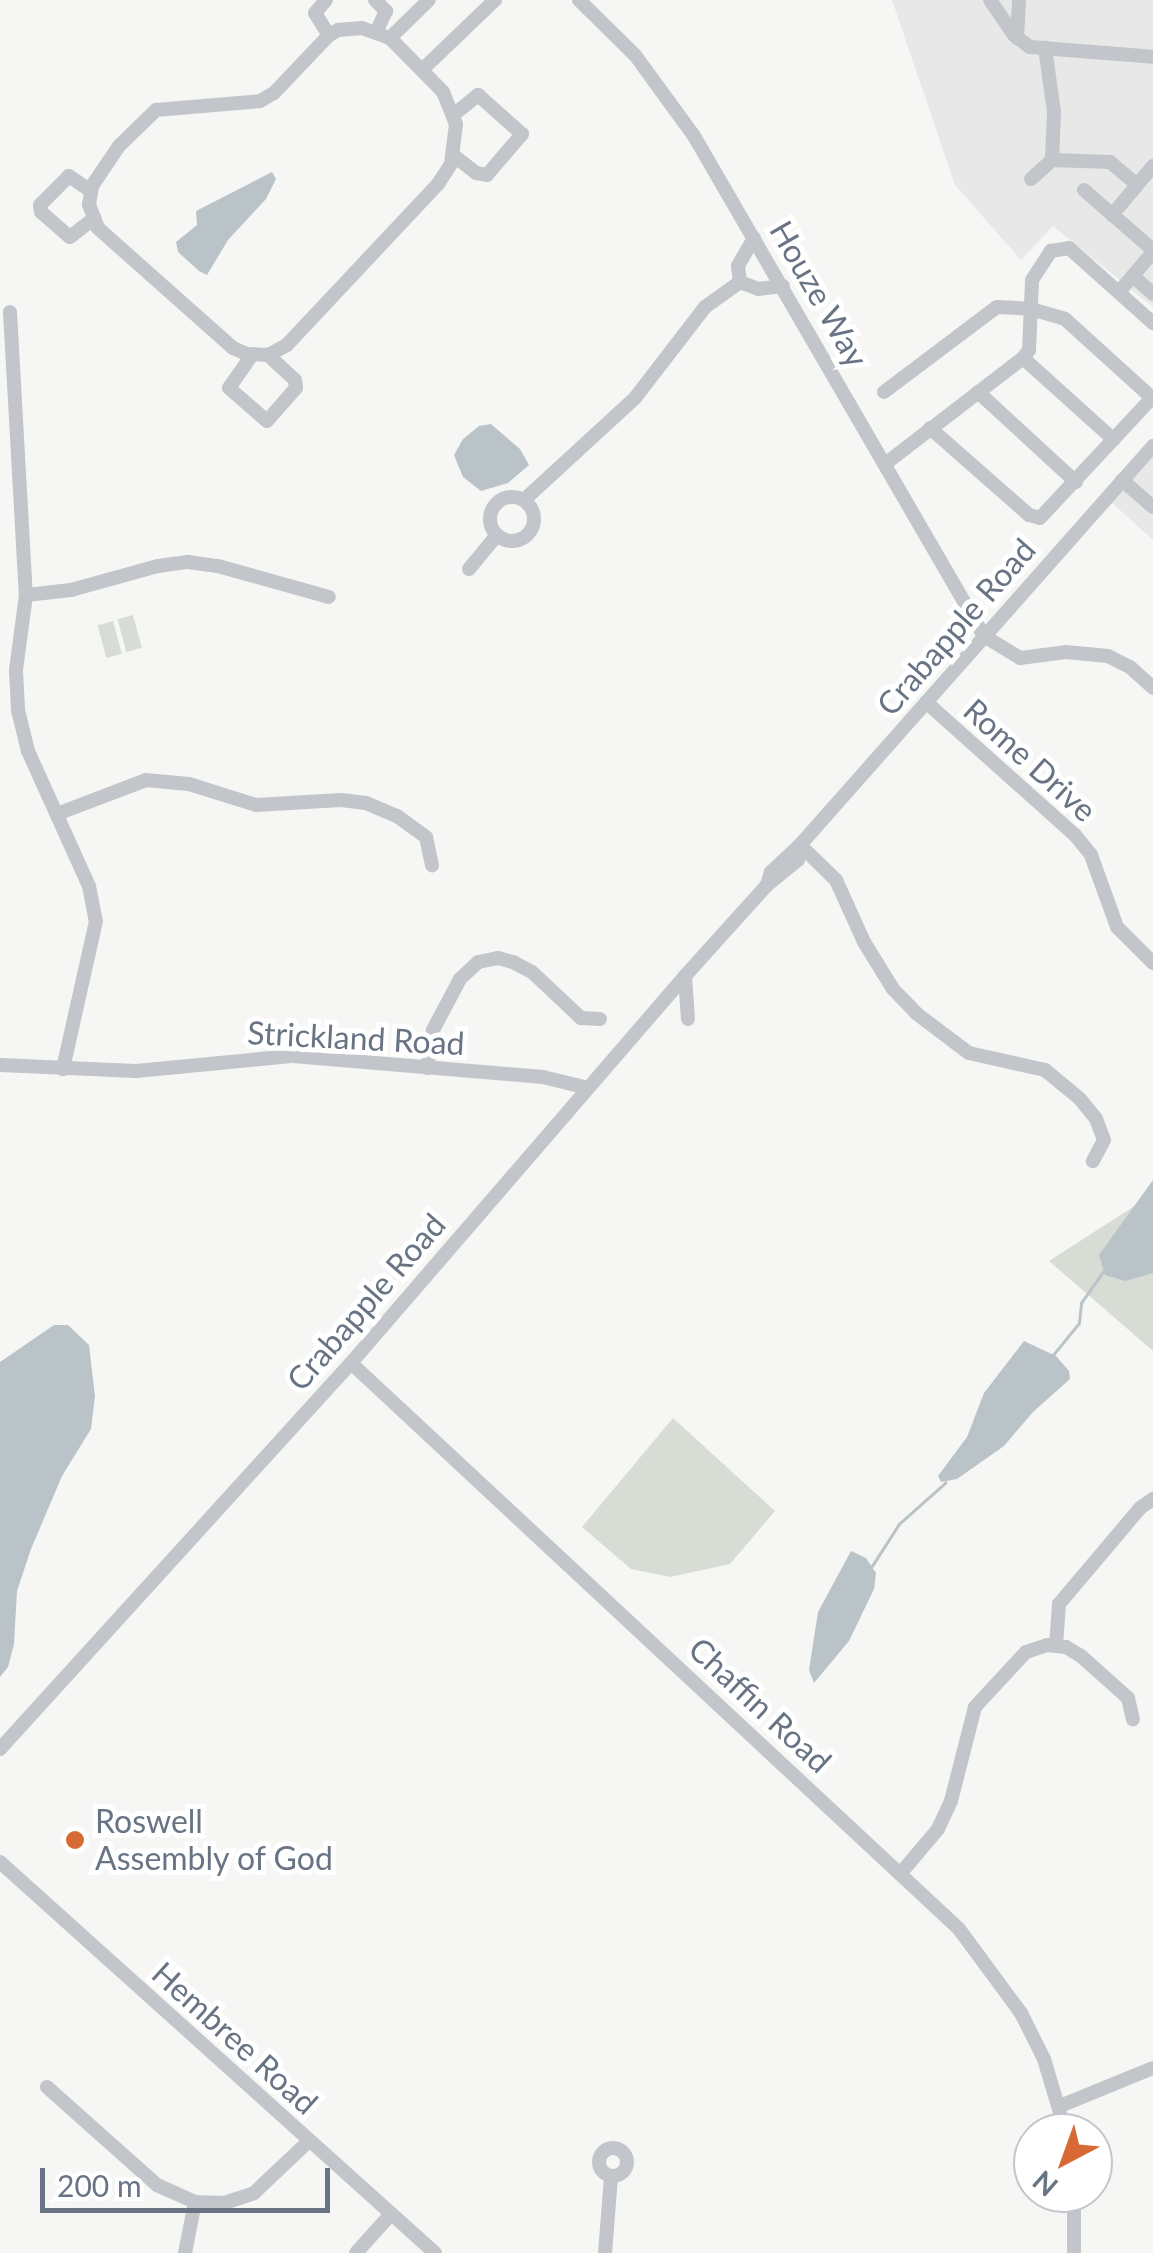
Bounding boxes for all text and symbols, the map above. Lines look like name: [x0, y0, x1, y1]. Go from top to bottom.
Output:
street label: Houze Way: [762, 214, 876, 374]
street label: Crabapple Road: [869, 531, 1043, 723]
street label: Rome Drive: [956, 691, 1104, 829]
street label: Strickland Road: [246, 1013, 466, 1063]
street label: Crabapple Road: [279, 1206, 453, 1398]
street label: Chaffin Road: [681, 1629, 839, 1781]
place label: Roswell Assembly of God: [95, 1803, 334, 1878]
marker: Roswell Assembly of God: [64, 1829, 86, 1851]
street label: Hembree Road: [144, 1954, 326, 2122]
north arrow: [1013, 2113, 1113, 2213]
scale bar: [45, 2148, 335, 2210]
text: N: [1025, 2164, 1064, 2204]
text: 200 m: [57, 2167, 142, 2203]

